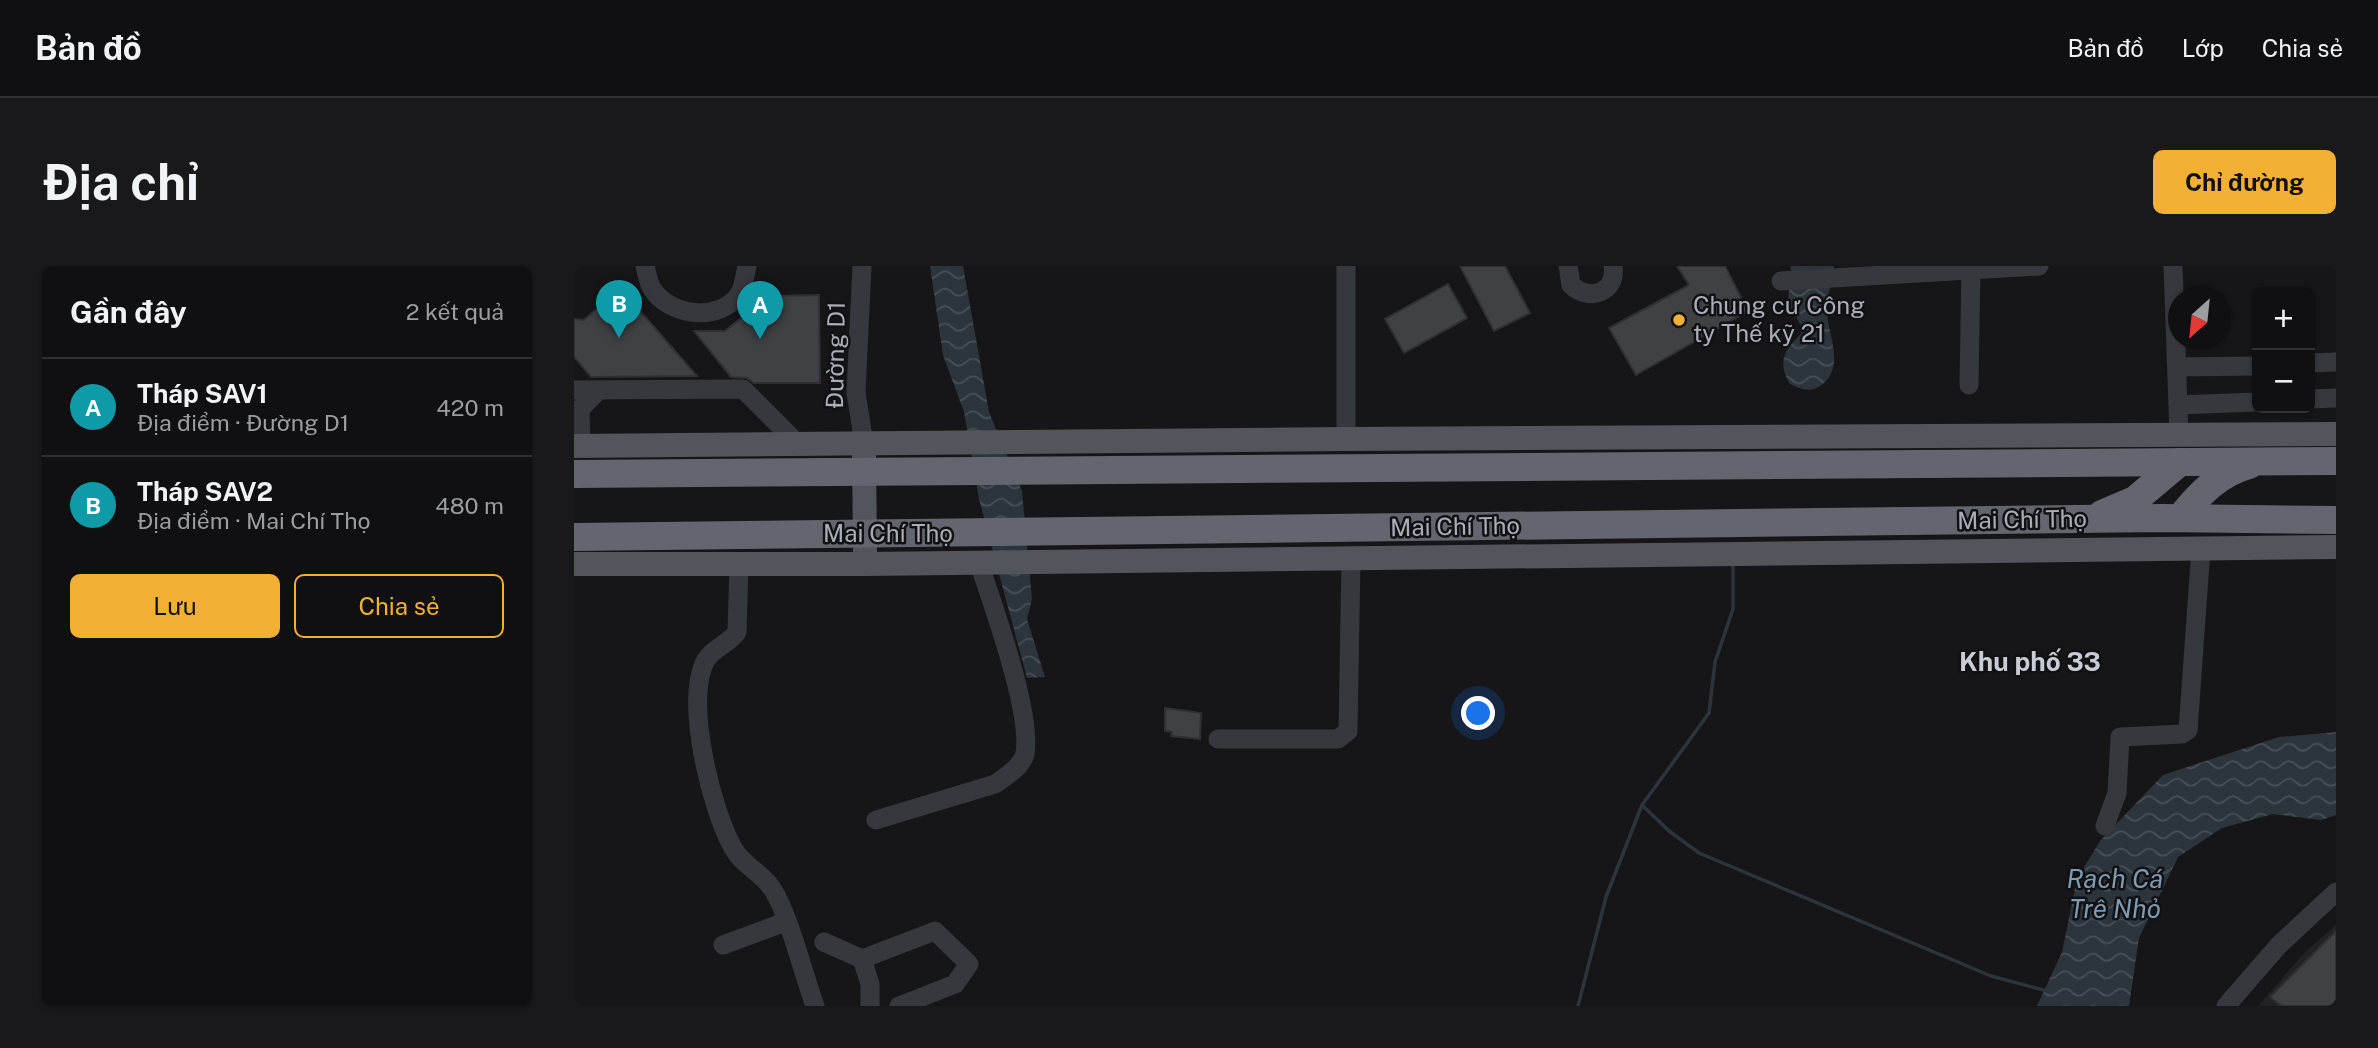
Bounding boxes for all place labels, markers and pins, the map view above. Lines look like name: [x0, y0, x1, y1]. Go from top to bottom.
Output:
pin: B: [596, 280, 642, 338]
pin: A: [737, 281, 783, 339]
place label: Chung cư Công ty Thế kỹ 21: [1693, 291, 1865, 347]
marker: Chung cư Công ty Thế kỹ 21: [1671, 312, 1687, 328]

